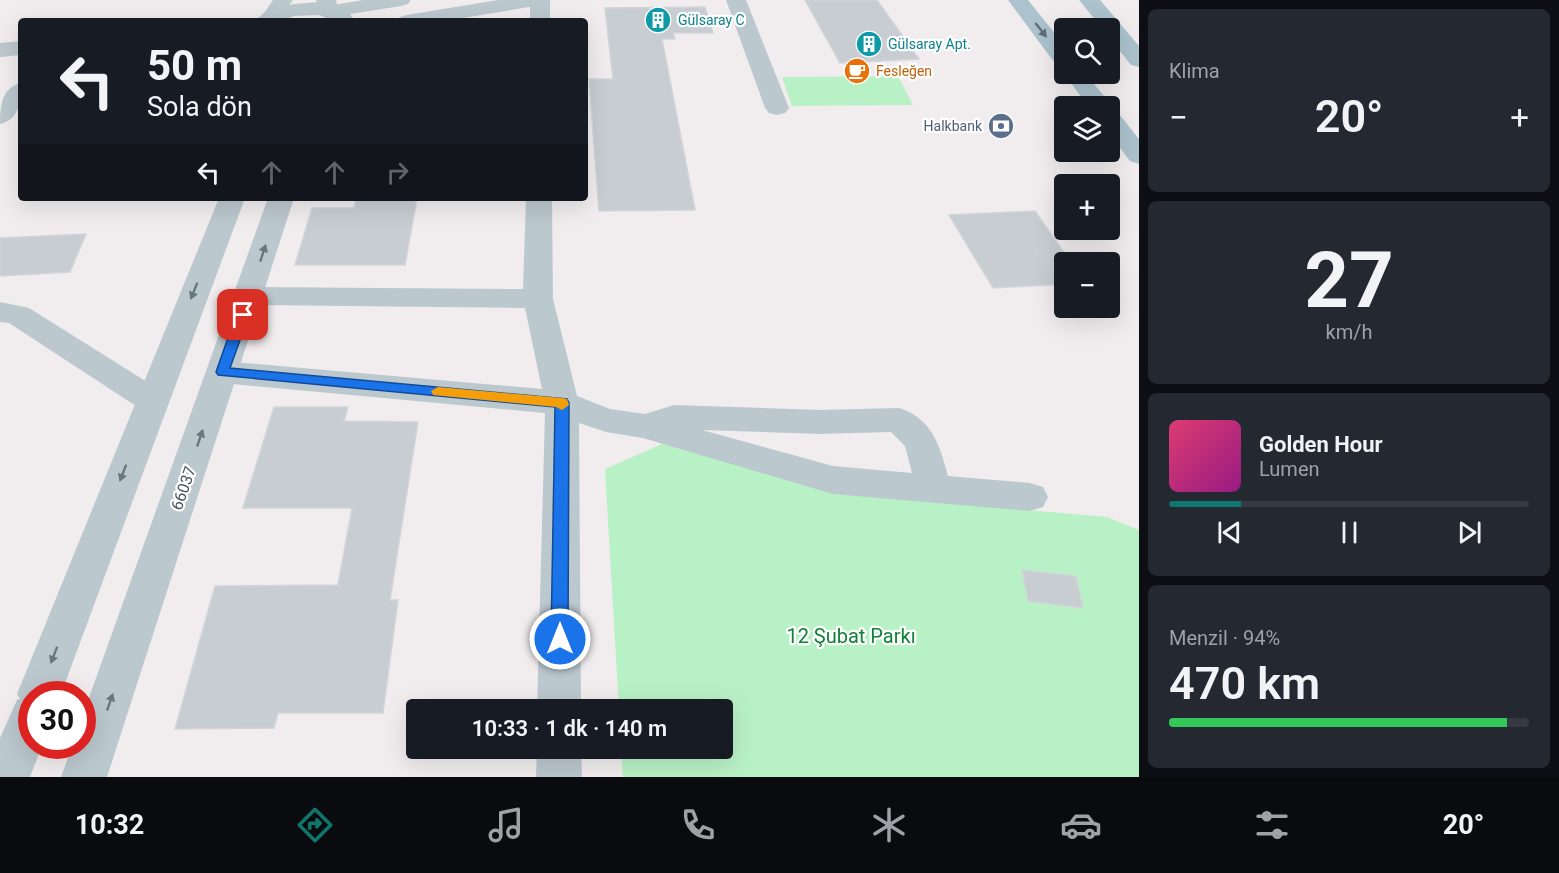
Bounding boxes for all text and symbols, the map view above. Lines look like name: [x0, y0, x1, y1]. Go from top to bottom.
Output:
building icon: Gülsaray C: [643, 5, 673, 35]
place label: Gülsaray C: [678, 12, 745, 28]
map controls: [1054, 18, 1120, 318]
button: search: [1054, 18, 1120, 84]
one-way arrow: [1035, 23, 1047, 38]
building icon: Gülsaray Apt.: [854, 29, 884, 59]
place label: Gülsaray Apt.: [888, 36, 971, 52]
text: 50 m: [147, 41, 242, 90]
icon: left: [48, 42, 126, 120]
cafe icon: Fesleğen: [842, 56, 872, 86]
text: Klima: [1169, 59, 1220, 83]
place label: Fesleğen: [876, 63, 932, 79]
text: 20°: [1315, 90, 1383, 143]
text: Sola dön: [147, 91, 252, 123]
button: layers: [1054, 96, 1120, 162]
text: −: [1169, 98, 1188, 137]
text: +: [1510, 98, 1529, 137]
bank icon: Halkbank: [986, 111, 1016, 141]
place label: Halkbank: [924, 118, 983, 134]
icon: left: [192, 156, 225, 189]
icon: ahead: [255, 156, 288, 189]
icon: ahead: [318, 156, 351, 189]
icon: right: [381, 156, 414, 189]
button: +: [1054, 174, 1120, 240]
text: 27: [1304, 235, 1394, 326]
one-way arrow: [259, 244, 268, 262]
button: −: [1054, 252, 1120, 318]
one-way arrow: [189, 283, 199, 301]
pin: [217, 289, 268, 340]
icon: arrive: [226, 298, 259, 331]
text: km/h: [1326, 320, 1372, 344]
one-way arrow: [196, 429, 205, 447]
text: Golden Hour: [1259, 432, 1383, 457]
text: Lumen: [1259, 457, 1320, 481]
one-way arrow: [118, 464, 128, 482]
street label: 66037: [167, 464, 200, 513]
icon: previous: [1213, 516, 1246, 549]
icon: pause: [1333, 516, 1366, 549]
icon: next: [1453, 516, 1486, 549]
position arrow: [528, 607, 592, 671]
park label: 12 Şubat Parkı: [786, 624, 916, 648]
text: Menzil · 94%: [1169, 626, 1280, 650]
one-way arrow: [49, 646, 58, 664]
text: 470 km: [1169, 657, 1320, 710]
speed limit sign: 30: [18, 681, 96, 759]
one-way arrow: [105, 693, 115, 711]
text: 10:33 · 1 dk · 140 m: [472, 716, 667, 741]
icon: directions: [294, 804, 336, 846]
icon: music: [485, 804, 527, 846]
icon: phone: [677, 804, 719, 846]
icon: climate: [868, 804, 910, 846]
icon: car: [1060, 804, 1102, 846]
icon: filters: [1251, 804, 1293, 846]
text: 10:32: [75, 809, 144, 841]
text: 20°: [1443, 809, 1484, 841]

